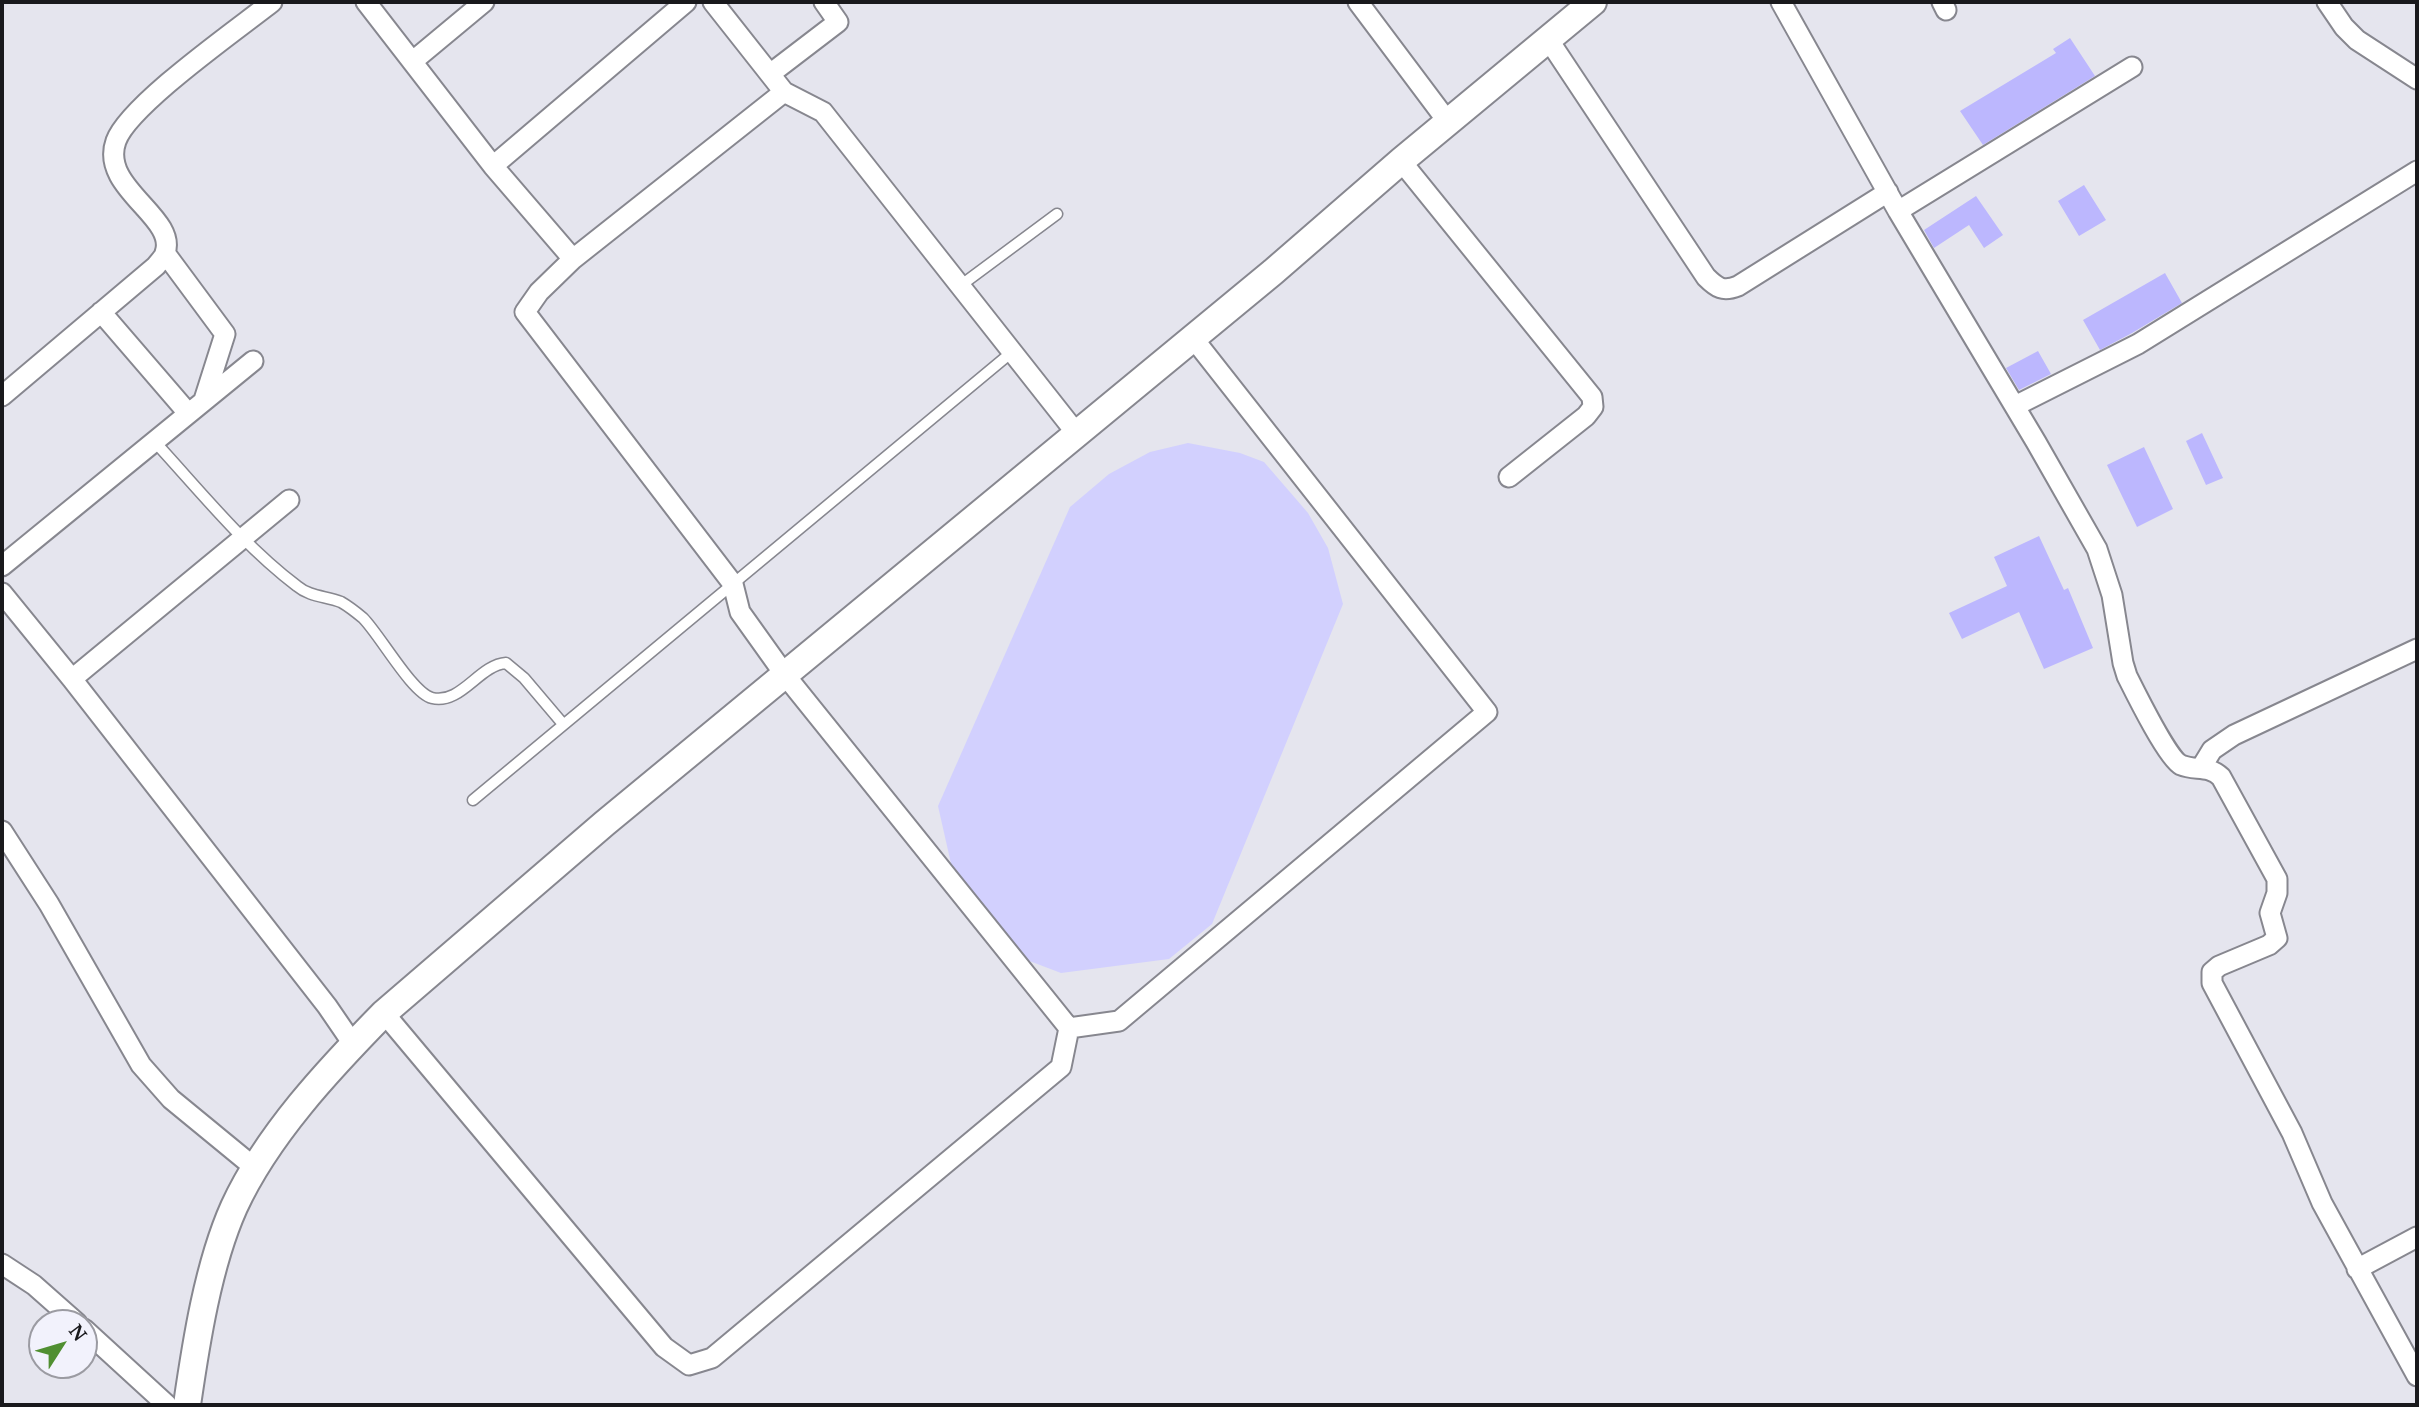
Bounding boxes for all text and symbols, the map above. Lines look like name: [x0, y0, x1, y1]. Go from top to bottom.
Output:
north arrow: [28, 1309, 98, 1379]
text: N: [63, 1319, 93, 1346]

